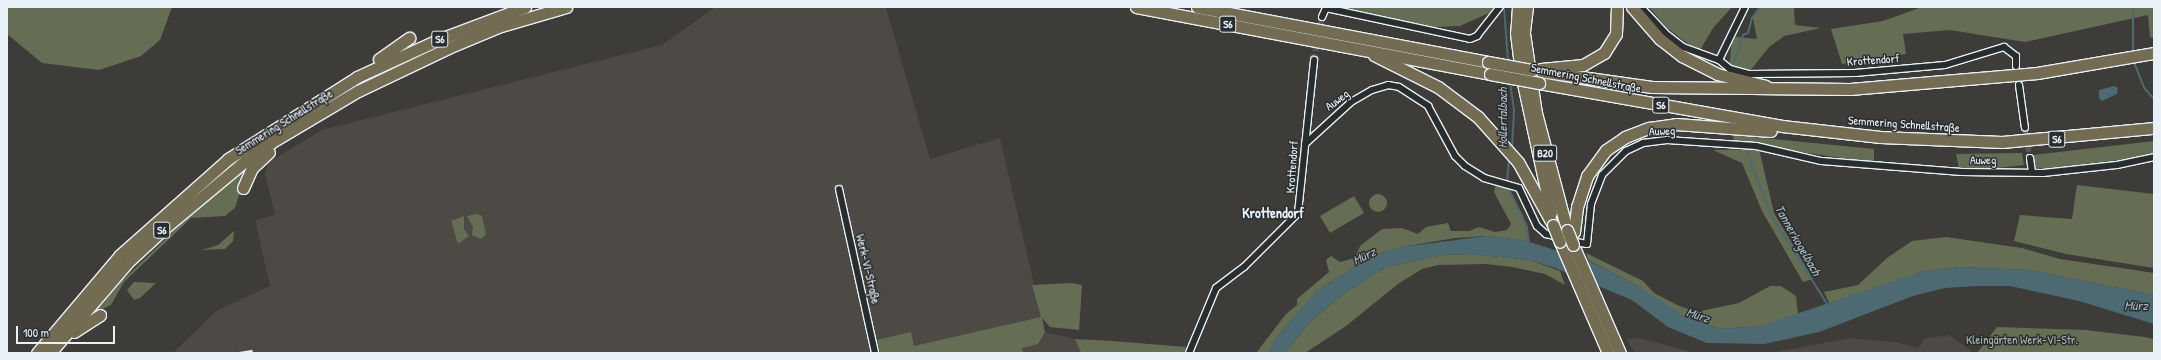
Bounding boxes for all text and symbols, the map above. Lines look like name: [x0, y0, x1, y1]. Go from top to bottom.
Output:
road number: S6: [1219, 15, 1237, 33]
road number: S6: [431, 30, 449, 48]
street label: Krottendorf: [1846, 51, 1900, 69]
street label: Semmering Schnellstraße: [1530, 60, 1642, 96]
street label: Semmering Schnellstraße: [233, 86, 335, 158]
street label: Auweg: [1322, 86, 1352, 114]
water label: Hollertalbach: [1494, 87, 1510, 149]
road number: S6: [1652, 96, 1670, 114]
street label: Semmering Schnellstraße: [1848, 113, 1960, 135]
street label: Auweg: [1649, 123, 1675, 139]
road number: S6: [2048, 130, 2066, 148]
street label: Krottendorf: [1283, 140, 1301, 194]
road number: B20: [1533, 144, 1557, 162]
street label: Auweg: [1970, 153, 1996, 167]
water label: Tannerkogelbach: [1771, 202, 1825, 278]
district label: Krottendorf: [1242, 205, 1304, 221]
road number: S6: [153, 221, 171, 239]
street label: Werk-VI-Straße: [853, 233, 883, 305]
water label: Mürz: [1350, 244, 1378, 268]
water label: Mürz: [2124, 297, 2148, 313]
water label: Mürz: [1684, 304, 1712, 326]
scale bar: [18, 318, 117, 344]
text: 100 m: [23, 324, 49, 341]
park label: Kleingärten Werk-VI-Str.: [1966, 333, 2078, 347]

